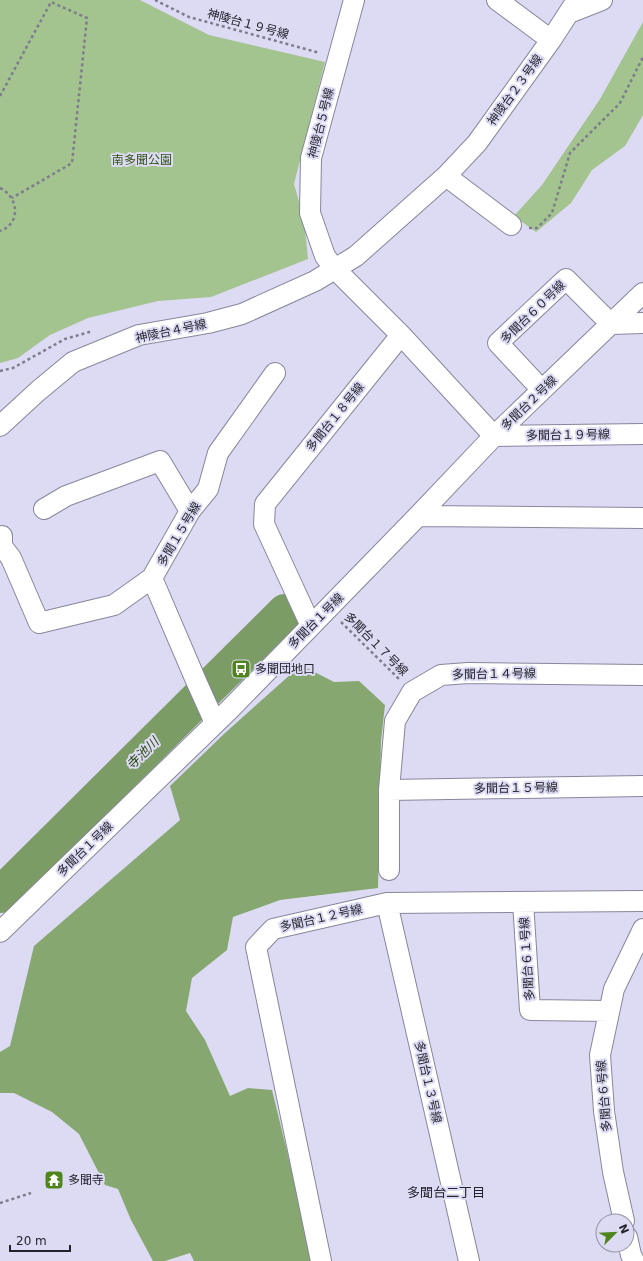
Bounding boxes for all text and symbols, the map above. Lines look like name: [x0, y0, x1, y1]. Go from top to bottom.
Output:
street label: 神陵台１９号線: [206, 6, 290, 42]
street label: 神陵台２３号線: [485, 52, 545, 128]
street label: 神陵台５号線: [305, 86, 337, 160]
park label: 南多聞公園: [112, 153, 172, 167]
street label: 多聞台６０号線: [498, 278, 568, 346]
street label: 神陵台４号線: [134, 317, 208, 345]
street label: 多聞台２号線: [498, 373, 560, 433]
street label: 多聞台１８号線: [303, 380, 367, 454]
street label: 多聞台１９号線: [526, 427, 610, 443]
street label: 多聞１５号線: [154, 500, 204, 568]
street label: 多聞台１号線: [286, 591, 346, 651]
street label: 多聞台１７号線: [341, 609, 411, 679]
bus stop icon: 多聞団地口: [230, 658, 252, 680]
place label: 多聞団地口: [255, 662, 315, 676]
street label: 多聞台１４号線: [452, 666, 536, 682]
water label: 寺池川: [123, 733, 163, 772]
street label: 多聞台１５号線: [474, 780, 558, 796]
street label: 多聞台１号線: [54, 819, 116, 879]
street label: 多聞台１２号線: [278, 902, 364, 934]
street label: 多聞台６１号線: [517, 917, 537, 1001]
street label: 多聞台１３号線: [412, 1039, 444, 1125]
street label: 多聞台６号線: [594, 1060, 614, 1132]
temple icon: 多聞寺: [43, 1169, 65, 1191]
place label: 多聞寺: [68, 1173, 104, 1187]
district label: 多聞台二丁目: [407, 1185, 485, 1200]
north arrow: [595, 1213, 635, 1253]
text: N: [616, 1222, 631, 1236]
scale bar: [10, 1227, 70, 1253]
text: 20 m: [16, 1234, 47, 1248]

